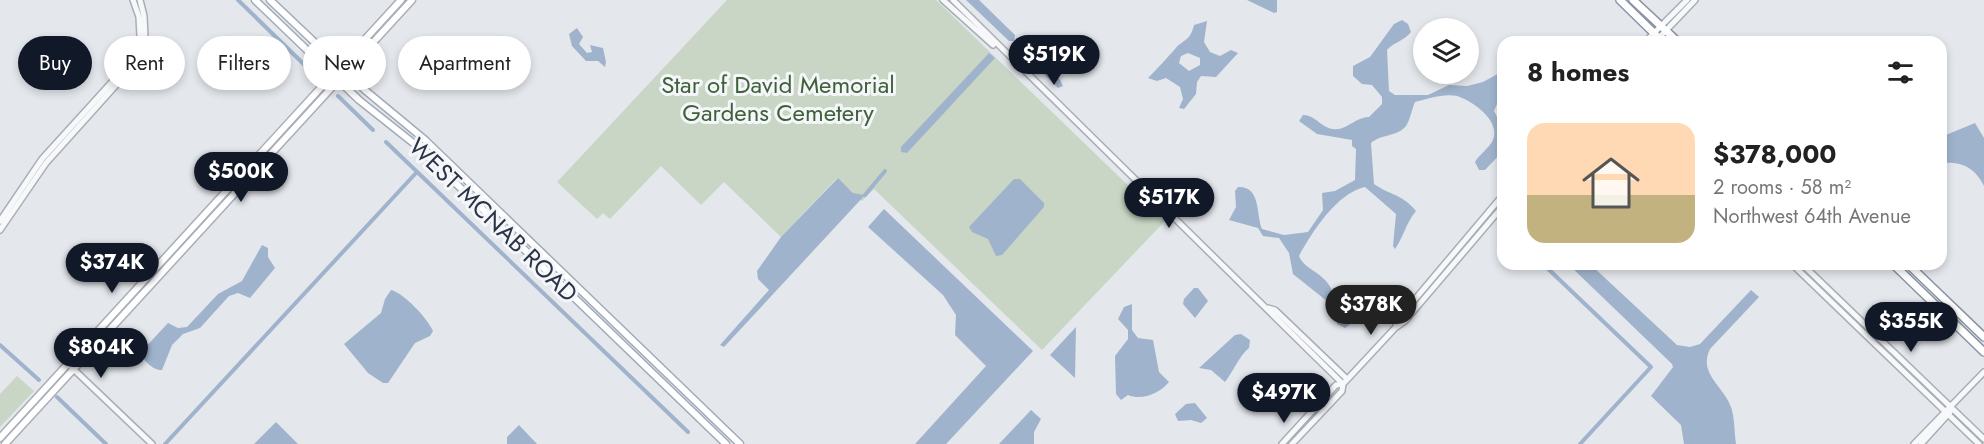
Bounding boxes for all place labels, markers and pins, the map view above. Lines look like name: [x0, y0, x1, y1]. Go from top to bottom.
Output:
pin: $519K: [1012, 35, 1096, 86]
pin: $500K: [199, 152, 283, 203]
pin: $517K: [1127, 178, 1211, 229]
pin: $374K: [70, 243, 154, 294]
pin: $378K: [1329, 285, 1413, 336]
pin: $355K: [1869, 302, 1953, 353]
pin: $804K: [59, 328, 143, 379]
pin: $497K: [1242, 373, 1326, 424]

